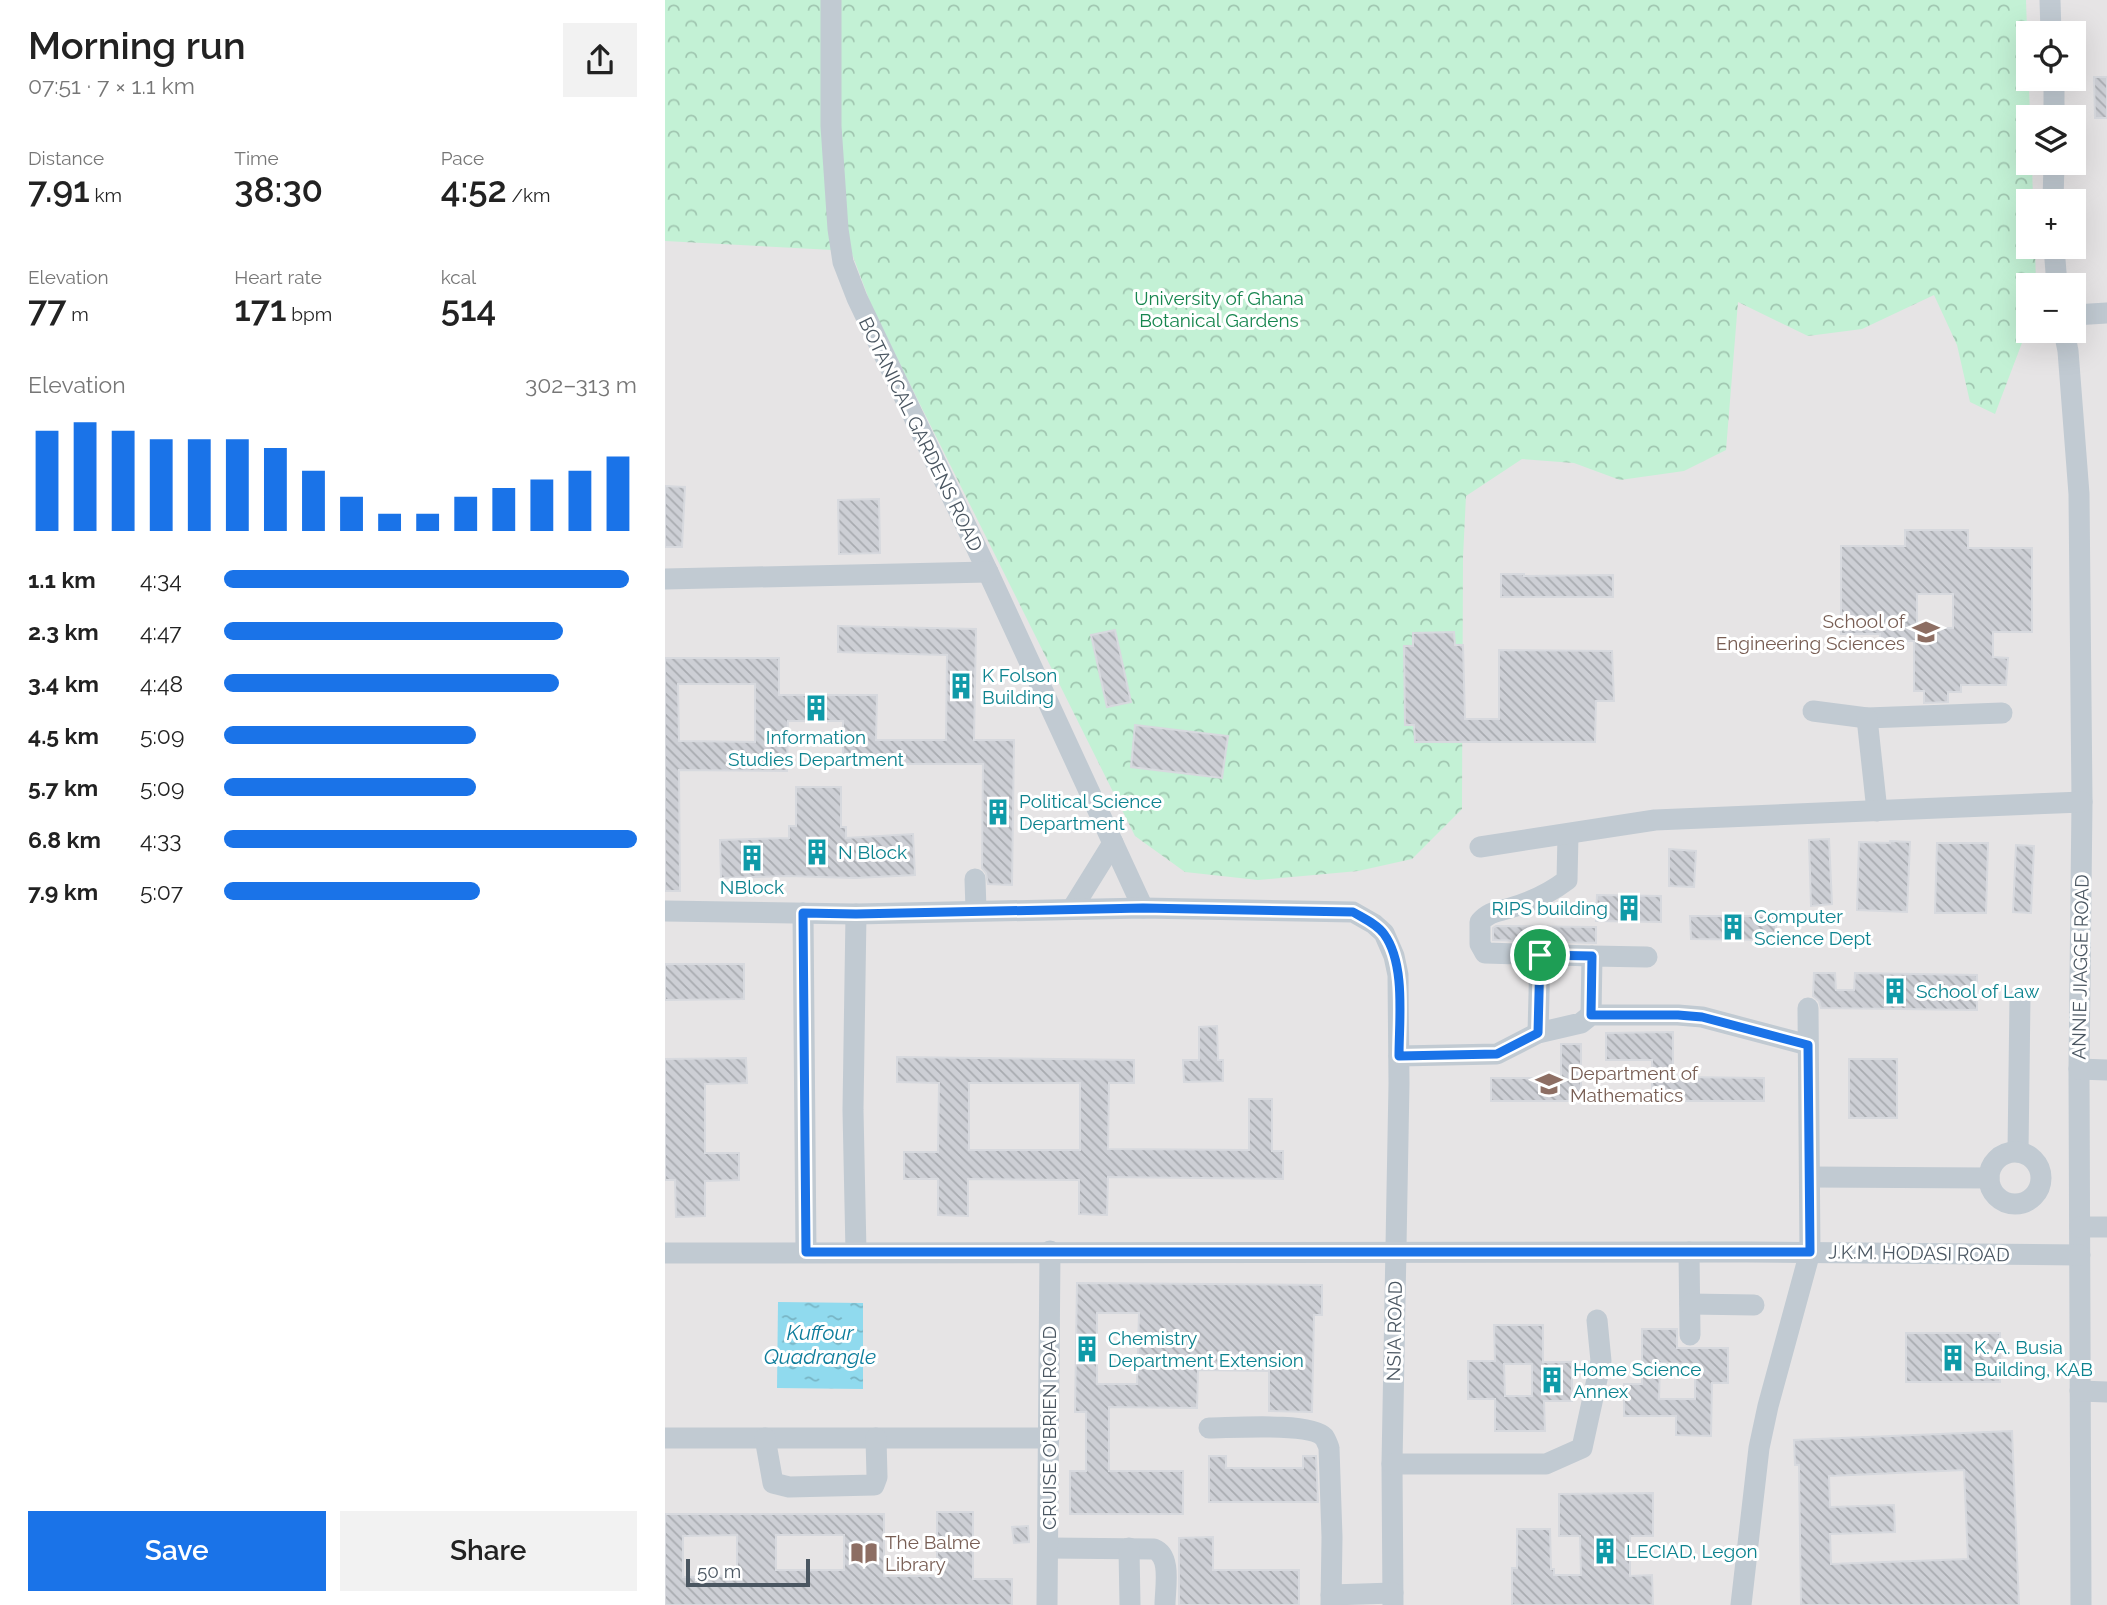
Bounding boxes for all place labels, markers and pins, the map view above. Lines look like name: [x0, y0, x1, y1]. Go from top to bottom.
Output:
place label: School of Engineering Sciences: [1716, 610, 1906, 654]
school or university icon: School of Engineering Sciences: [1911, 617, 1941, 647]
place label: K Folson Building: [982, 664, 1057, 708]
building icon: K Folson Building: [946, 671, 976, 701]
building icon: Information Studies Department: [801, 693, 831, 723]
place label: Information Studies Department: [728, 726, 905, 770]
place label: Political Science Department: [1019, 790, 1162, 834]
building icon: Political Science Department: [983, 797, 1013, 827]
building icon: N Block: [802, 837, 832, 867]
place label: N Block: [838, 841, 907, 863]
building icon: NBlock: [737, 843, 767, 873]
place label: NBlock: [720, 876, 784, 898]
building icon: RIPS building: [1614, 893, 1644, 923]
place label: RIPS building: [1492, 897, 1608, 919]
place label: Computer Science Dept: [1754, 905, 1872, 949]
building icon: Computer Science Dept: [1718, 912, 1748, 942]
pin: [1510, 925, 1570, 985]
building icon: School of Law: [1880, 976, 1910, 1006]
place label: School of Law: [1916, 980, 2040, 1002]
place label: Department of Mathematics: [1570, 1062, 1699, 1106]
school or university icon: Department of Mathematics: [1534, 1069, 1564, 1099]
place label: Chemistry Department Extension: [1108, 1327, 1304, 1371]
building icon: Chemistry Department Extension: [1072, 1334, 1102, 1364]
place label: K. A. Busia Building, KAB: [1974, 1336, 2093, 1380]
building icon: K. A. Busia Building, KAB: [1938, 1343, 1968, 1373]
place label: Home Science Annex: [1573, 1358, 1701, 1402]
building icon: Home Science Annex: [1537, 1365, 1567, 1395]
place label: The Balme Library: [885, 1531, 980, 1575]
building icon: LECIAD, Legon: [1590, 1536, 1620, 1566]
library icon: The Balme Library: [849, 1538, 879, 1568]
place label: LECIAD, Legon: [1626, 1540, 1758, 1562]

